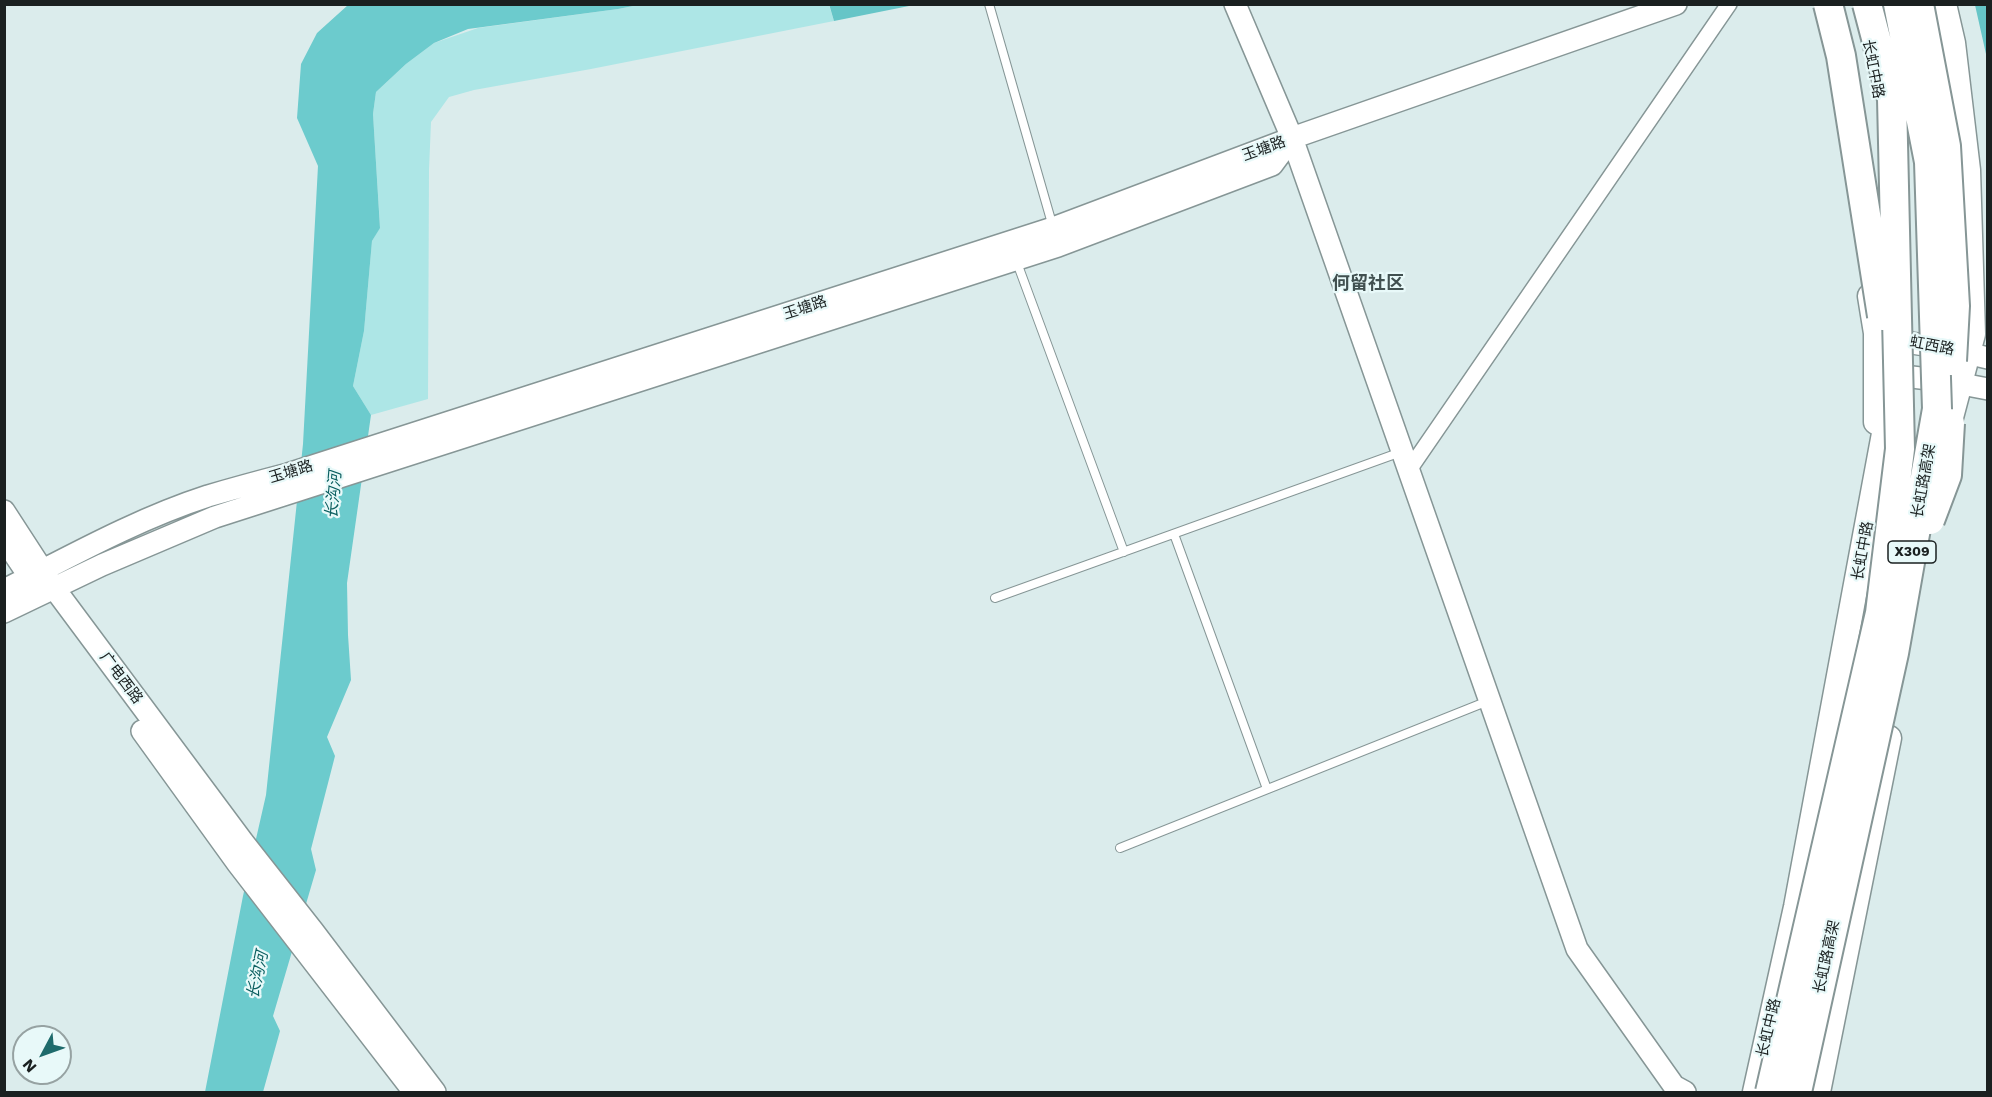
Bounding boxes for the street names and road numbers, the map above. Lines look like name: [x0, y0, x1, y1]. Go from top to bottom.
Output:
street label: 长虹中路: [1858, 38, 1888, 100]
street label: 玉塘路: [1240, 133, 1288, 165]
street label: 玉塘路: [781, 292, 829, 324]
street label: 虹西路: [1908, 333, 1956, 359]
street label: 长虹路高架: [1909, 443, 1939, 519]
street label: 玉塘路: [267, 457, 315, 487]
street label: 长虹中路: [1849, 520, 1877, 582]
road number: X309: [1888, 541, 1936, 563]
street label: 广电西路: [96, 649, 146, 707]
street label: 长虹路高架: [1810, 918, 1844, 996]
street label: 长虹中路: [1753, 997, 1785, 1059]

